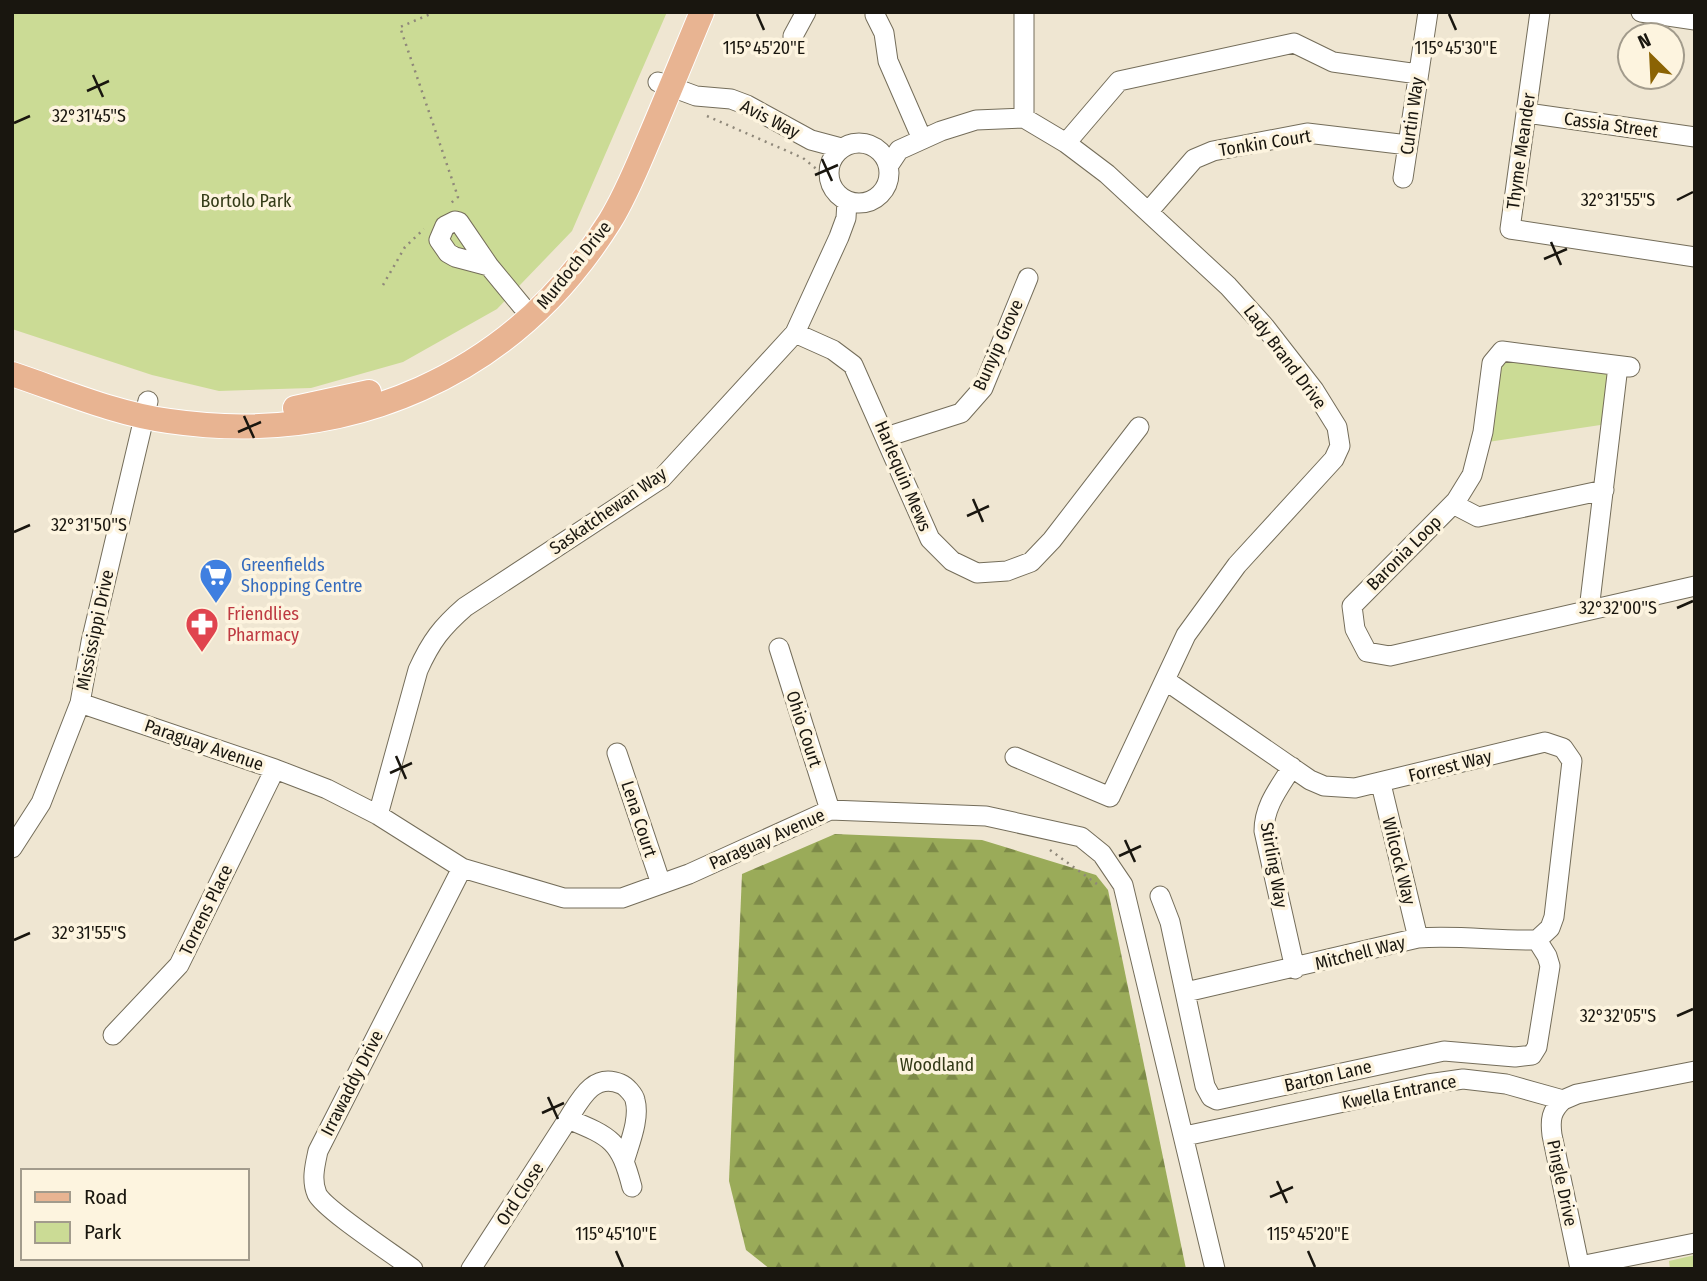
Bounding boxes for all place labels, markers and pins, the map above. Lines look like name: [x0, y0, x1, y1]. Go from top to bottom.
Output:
place label: Greenfields Shopping Centre: [241, 554, 363, 597]
supermarket icon: Greenfields Shopping Centre: [197, 556, 235, 605]
place label: Friendlies Pharmacy: [227, 603, 299, 646]
pharmacy icon: Friendlies Pharmacy: [183, 605, 221, 654]

